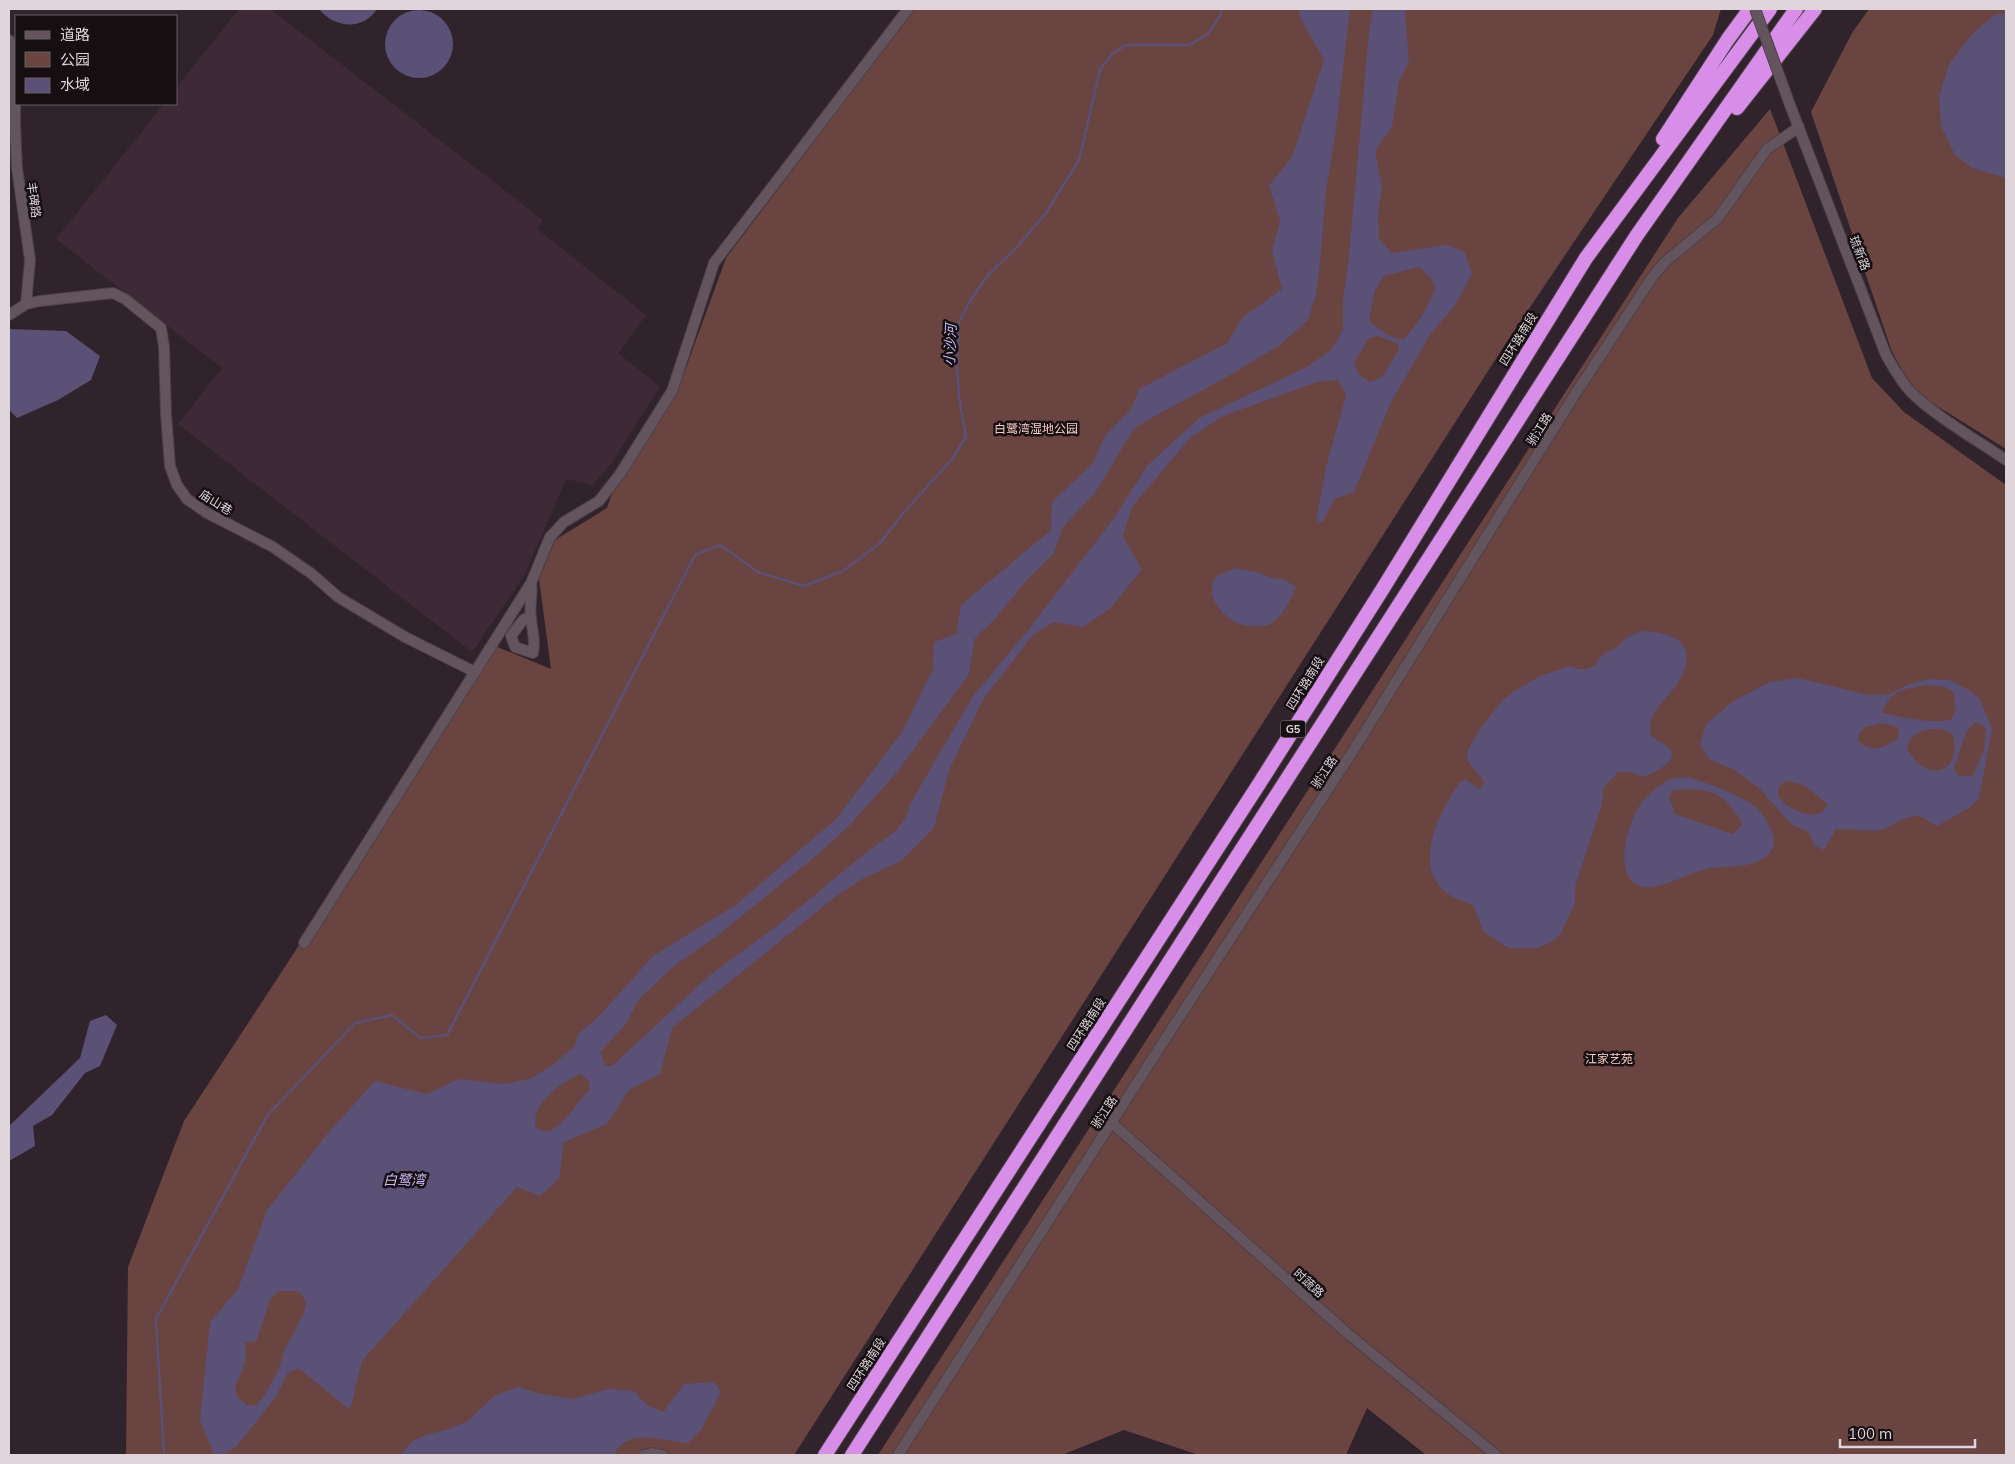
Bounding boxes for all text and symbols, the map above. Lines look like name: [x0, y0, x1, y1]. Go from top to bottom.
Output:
legend: [15, 15, 178, 105]
text: 道路: [60, 25, 90, 44]
text: 公园: [60, 50, 90, 69]
text: 水域: [60, 75, 90, 94]
street label: 丰碑路: [24, 181, 44, 219]
street label: 琉新路: [1847, 234, 1873, 272]
street label: 四环路南段: [1496, 310, 1540, 368]
water label: 小沙河: [940, 321, 960, 366]
street label: 驸江路: [1523, 410, 1555, 448]
park label: 白鹭湾湿地公园: [994, 421, 1078, 436]
street label: 庙山巷: [197, 486, 235, 518]
street label: 四环路南段: [1283, 654, 1327, 712]
road number: G5: [1280, 721, 1306, 738]
street label: 驸江路: [1308, 753, 1340, 791]
street label: 四环路南段: [1063, 995, 1109, 1053]
park label: 江家艺苑: [1585, 1051, 1633, 1066]
street label: 驸江路: [1088, 1093, 1120, 1131]
water label: 白鹭湾: [383, 1171, 427, 1189]
street label: 时蔬路: [1291, 1265, 1327, 1301]
street label: 四环路南段: [843, 1335, 889, 1393]
scale bar: [1840, 1416, 1975, 1448]
text: 100 m: [1848, 1424, 1892, 1443]

